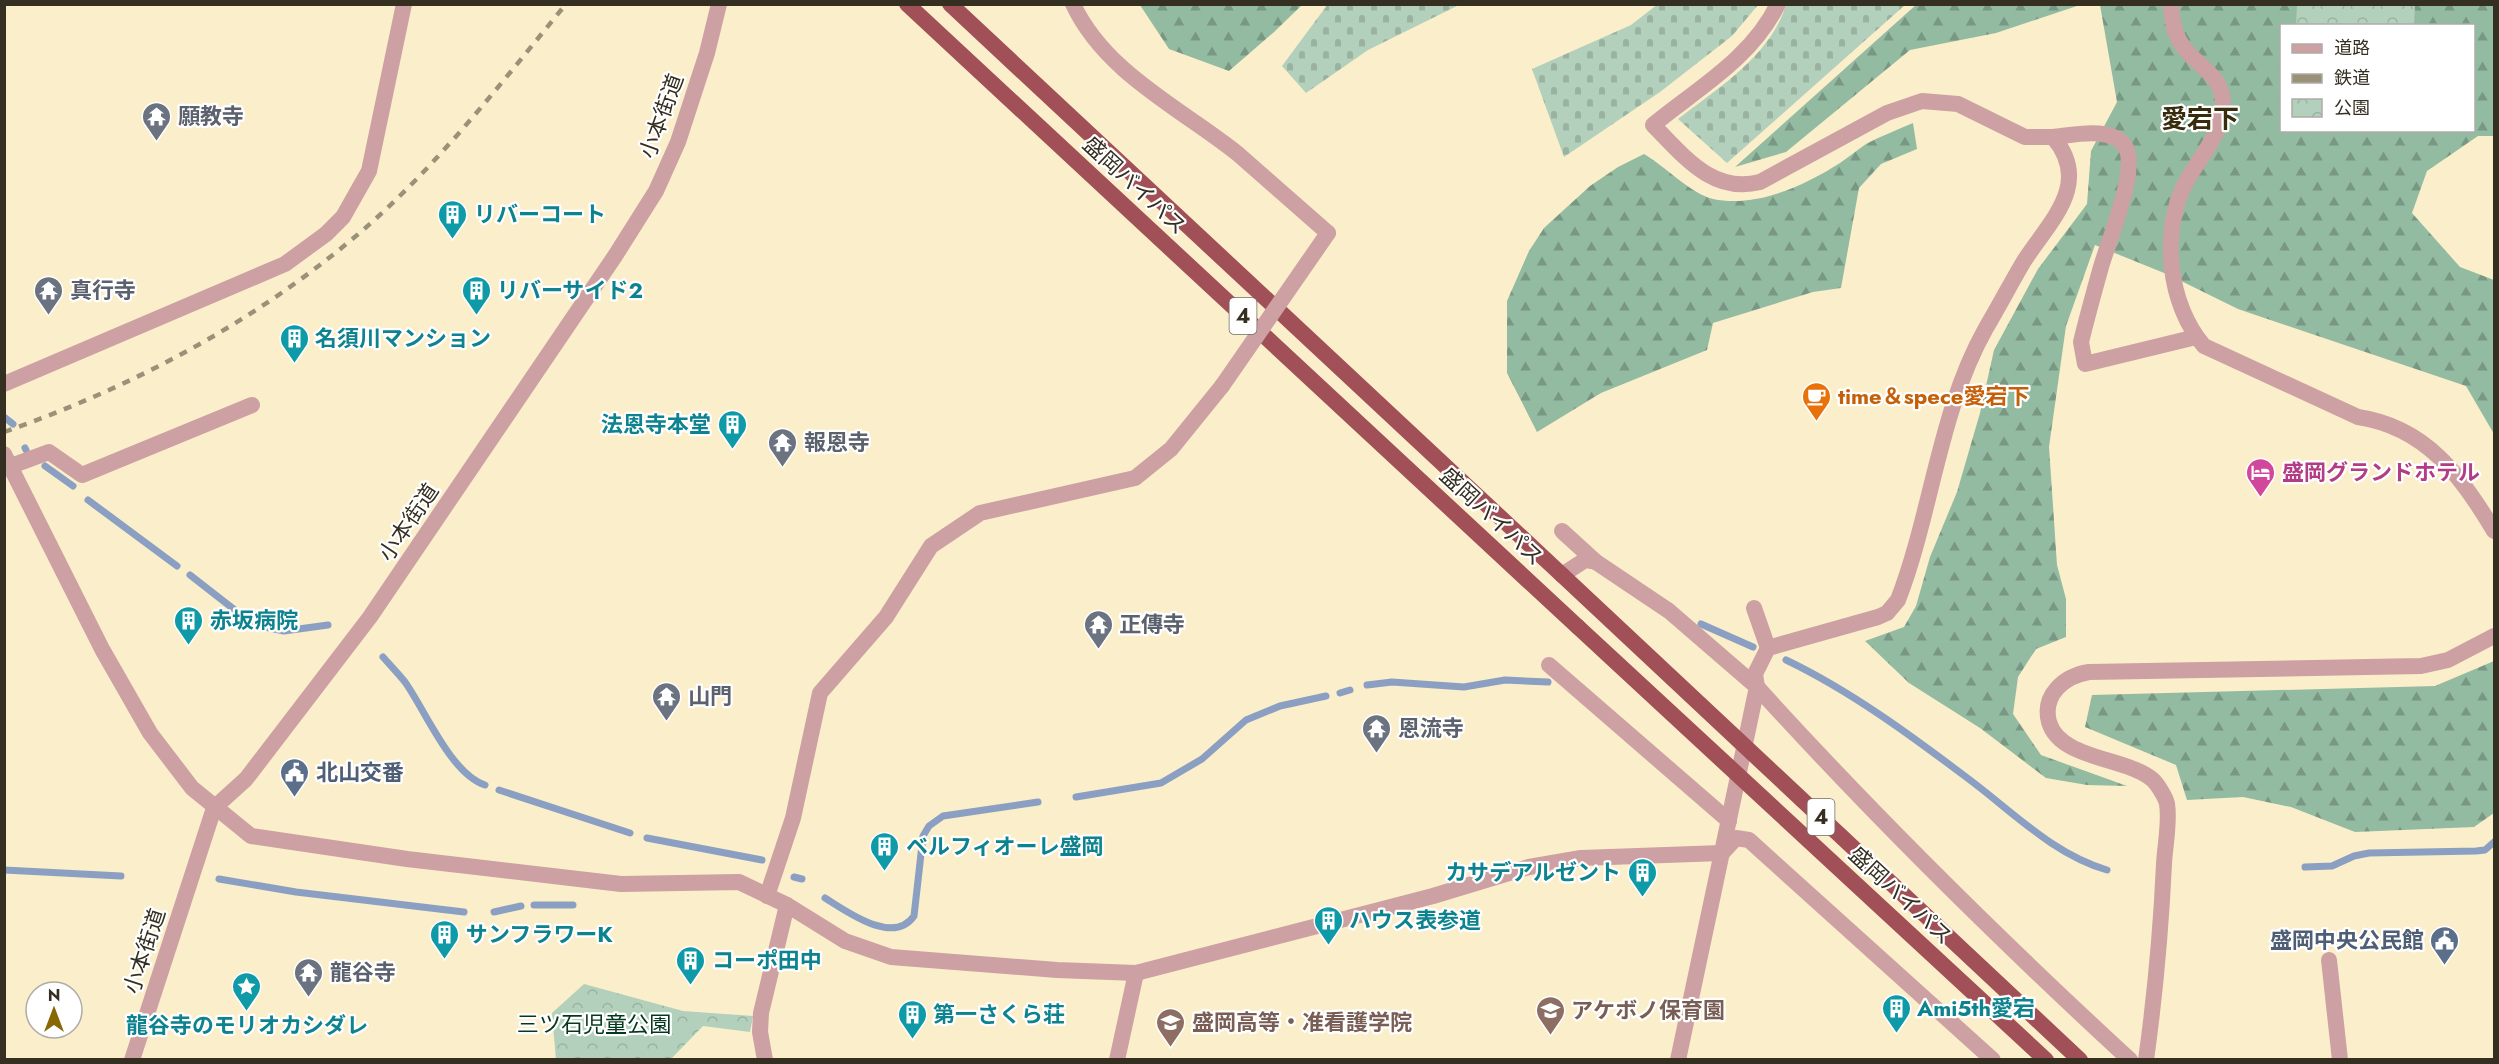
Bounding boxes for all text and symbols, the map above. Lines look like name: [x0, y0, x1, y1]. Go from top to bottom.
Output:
legend: [2280, 24, 2475, 132]
text: 道路: [2334, 35, 2370, 61]
text: 鉄道: [2334, 65, 2370, 91]
street label: 小本街道: [631, 69, 691, 163]
text: 公園: [2334, 95, 2370, 121]
temple icon: 願教寺: [141, 100, 173, 142]
place label: 願教寺: [178, 100, 244, 132]
district label: 愛宕下: [2161, 100, 2239, 138]
street label: 盛岡バイパス: [1076, 128, 1194, 242]
building icon: リバーコート: [437, 198, 469, 240]
place label: リバーコート: [474, 198, 606, 230]
temple icon: 真行寺: [33, 274, 65, 316]
place label: 真行寺: [70, 274, 136, 306]
building icon: リバーサイド2: [460, 274, 492, 316]
place label: リバーサイド2: [497, 274, 643, 306]
road number: 4: [1230, 298, 1256, 334]
building icon: 名須川マンション: [278, 322, 310, 364]
place label: 名須川マンション: [315, 322, 491, 354]
cafe icon: time＆spece愛宕下: [1801, 380, 1833, 422]
place label: time＆spece愛宕下: [1838, 380, 2029, 412]
place label: 法恩寺本堂: [601, 408, 711, 440]
building icon: 法恩寺本堂: [716, 408, 748, 450]
temple icon: 報恩寺: [767, 426, 799, 468]
place label: 報恩寺: [804, 426, 870, 458]
hotel icon: 盛岡グランドホテル: [2245, 456, 2277, 498]
place label: 盛岡グランドホテル: [2282, 456, 2480, 488]
street label: 盛岡バイパス: [1433, 459, 1551, 573]
street label: 小本街道: [370, 477, 446, 567]
building icon: 赤坂病院: [173, 604, 205, 646]
place label: 赤坂病院: [210, 604, 298, 636]
temple icon: 正傳寺: [1082, 608, 1114, 650]
place label: 正傳寺: [1119, 608, 1185, 640]
temple icon: 山門: [651, 680, 683, 722]
place label: 山門: [688, 680, 732, 712]
temple icon: 恩流寺: [1361, 712, 1393, 754]
place label: 恩流寺: [1398, 712, 1464, 744]
public building icon: 北山交番: [279, 756, 311, 798]
place label: 北山交番: [316, 756, 404, 788]
road number: 4: [1808, 799, 1834, 835]
building icon: ベルフィオーレ盛岡: [869, 830, 901, 872]
place label: ベルフィオーレ盛岡: [906, 830, 1104, 862]
street label: 盛岡バイパス: [1842, 838, 1960, 952]
place label: カサデアルゼント: [1445, 856, 1621, 888]
building icon: カサデアルゼント: [1626, 856, 1658, 898]
street label: 小本街道: [115, 904, 173, 998]
building icon: ハウス表参道: [1312, 904, 1344, 946]
place label: ハウス表参道: [1349, 904, 1481, 936]
building icon: サンフラワーK: [429, 918, 461, 960]
place label: サンフラワーK: [466, 918, 613, 950]
place label: 盛岡中央公民館: [2270, 924, 2424, 956]
public building icon: 盛岡中央公民館: [2429, 924, 2461, 966]
building icon: コーポ田中: [675, 944, 707, 986]
place label: コーポ田中: [712, 944, 822, 976]
temple icon: 龍谷寺: [293, 956, 325, 998]
place label: 龍谷寺: [330, 956, 396, 988]
place icon: 龍谷寺のモリオカシダレ: [231, 970, 263, 1012]
north arrow: [24, 980, 84, 1040]
text: N: [48, 984, 60, 1007]
building icon: Ami5th愛宕: [1880, 992, 1912, 1034]
place label: Ami5th愛宕: [1916, 992, 2035, 1024]
school or university icon: アケボノ保育園: [1534, 994, 1566, 1036]
place label: アケボノ保育園: [1571, 994, 1725, 1026]
building icon: 第一さくら荘: [896, 998, 928, 1040]
place label: 第一さくら荘: [933, 998, 1065, 1030]
school or university icon: 盛岡高等・准看護学院: [1155, 1006, 1187, 1048]
place label: 盛岡高等・准看護学院: [1192, 1006, 1412, 1038]
park label: 三ツ石児童公園: [517, 1008, 671, 1040]
place label: 龍谷寺のモリオカシダレ: [126, 1009, 368, 1041]

